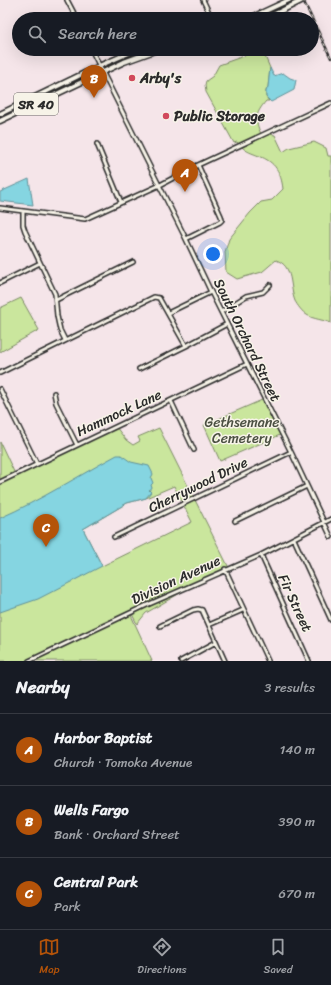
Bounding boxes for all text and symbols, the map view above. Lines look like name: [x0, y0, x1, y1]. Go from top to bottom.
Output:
search box: [12, 12, 319, 56]
text: Search here: [58, 21, 137, 47]
icon: search: [26, 23, 48, 45]
pin: B: [81, 65, 107, 98]
place label: Arby's: [139, 66, 182, 91]
marker: Arby's: [127, 73, 137, 83]
road number: SR 40: [14, 93, 58, 115]
place label: Public Storage: [174, 104, 266, 129]
marker: Public Storage: [161, 111, 171, 121]
pin: A: [172, 159, 198, 192]
your location: [203, 244, 223, 264]
street label: South Orchard Street: [206, 274, 288, 406]
street label: Hammock Lane: [72, 382, 166, 444]
park label: Gethsemane Cemetery: [205, 410, 279, 451]
street label: Cherrywood Drive: [144, 450, 252, 520]
pin: C: [33, 514, 59, 547]
street label: Division Avenue: [127, 548, 225, 612]
street label: Fir Street: [271, 570, 319, 636]
text: Nearby: [16, 672, 70, 702]
text: 3 results: [264, 676, 315, 699]
text: Harbor Baptist: [54, 725, 152, 751]
text: A: [25, 738, 33, 761]
text: 140 m: [280, 738, 315, 761]
text: Church · Tomoka Avenue: [54, 751, 192, 774]
text: Wells Fargo: [54, 797, 129, 823]
text: B: [25, 810, 33, 833]
text: 390 m: [278, 810, 315, 833]
text: Bank · Orchard Street: [54, 823, 180, 846]
text: Central Park: [54, 869, 138, 895]
text: C: [25, 882, 33, 905]
text: 670 m: [279, 882, 315, 905]
text: Park: [54, 895, 81, 918]
tab: Map: [38, 936, 60, 979]
tab: Directions: [137, 936, 187, 979]
tab: Saved: [264, 936, 293, 979]

